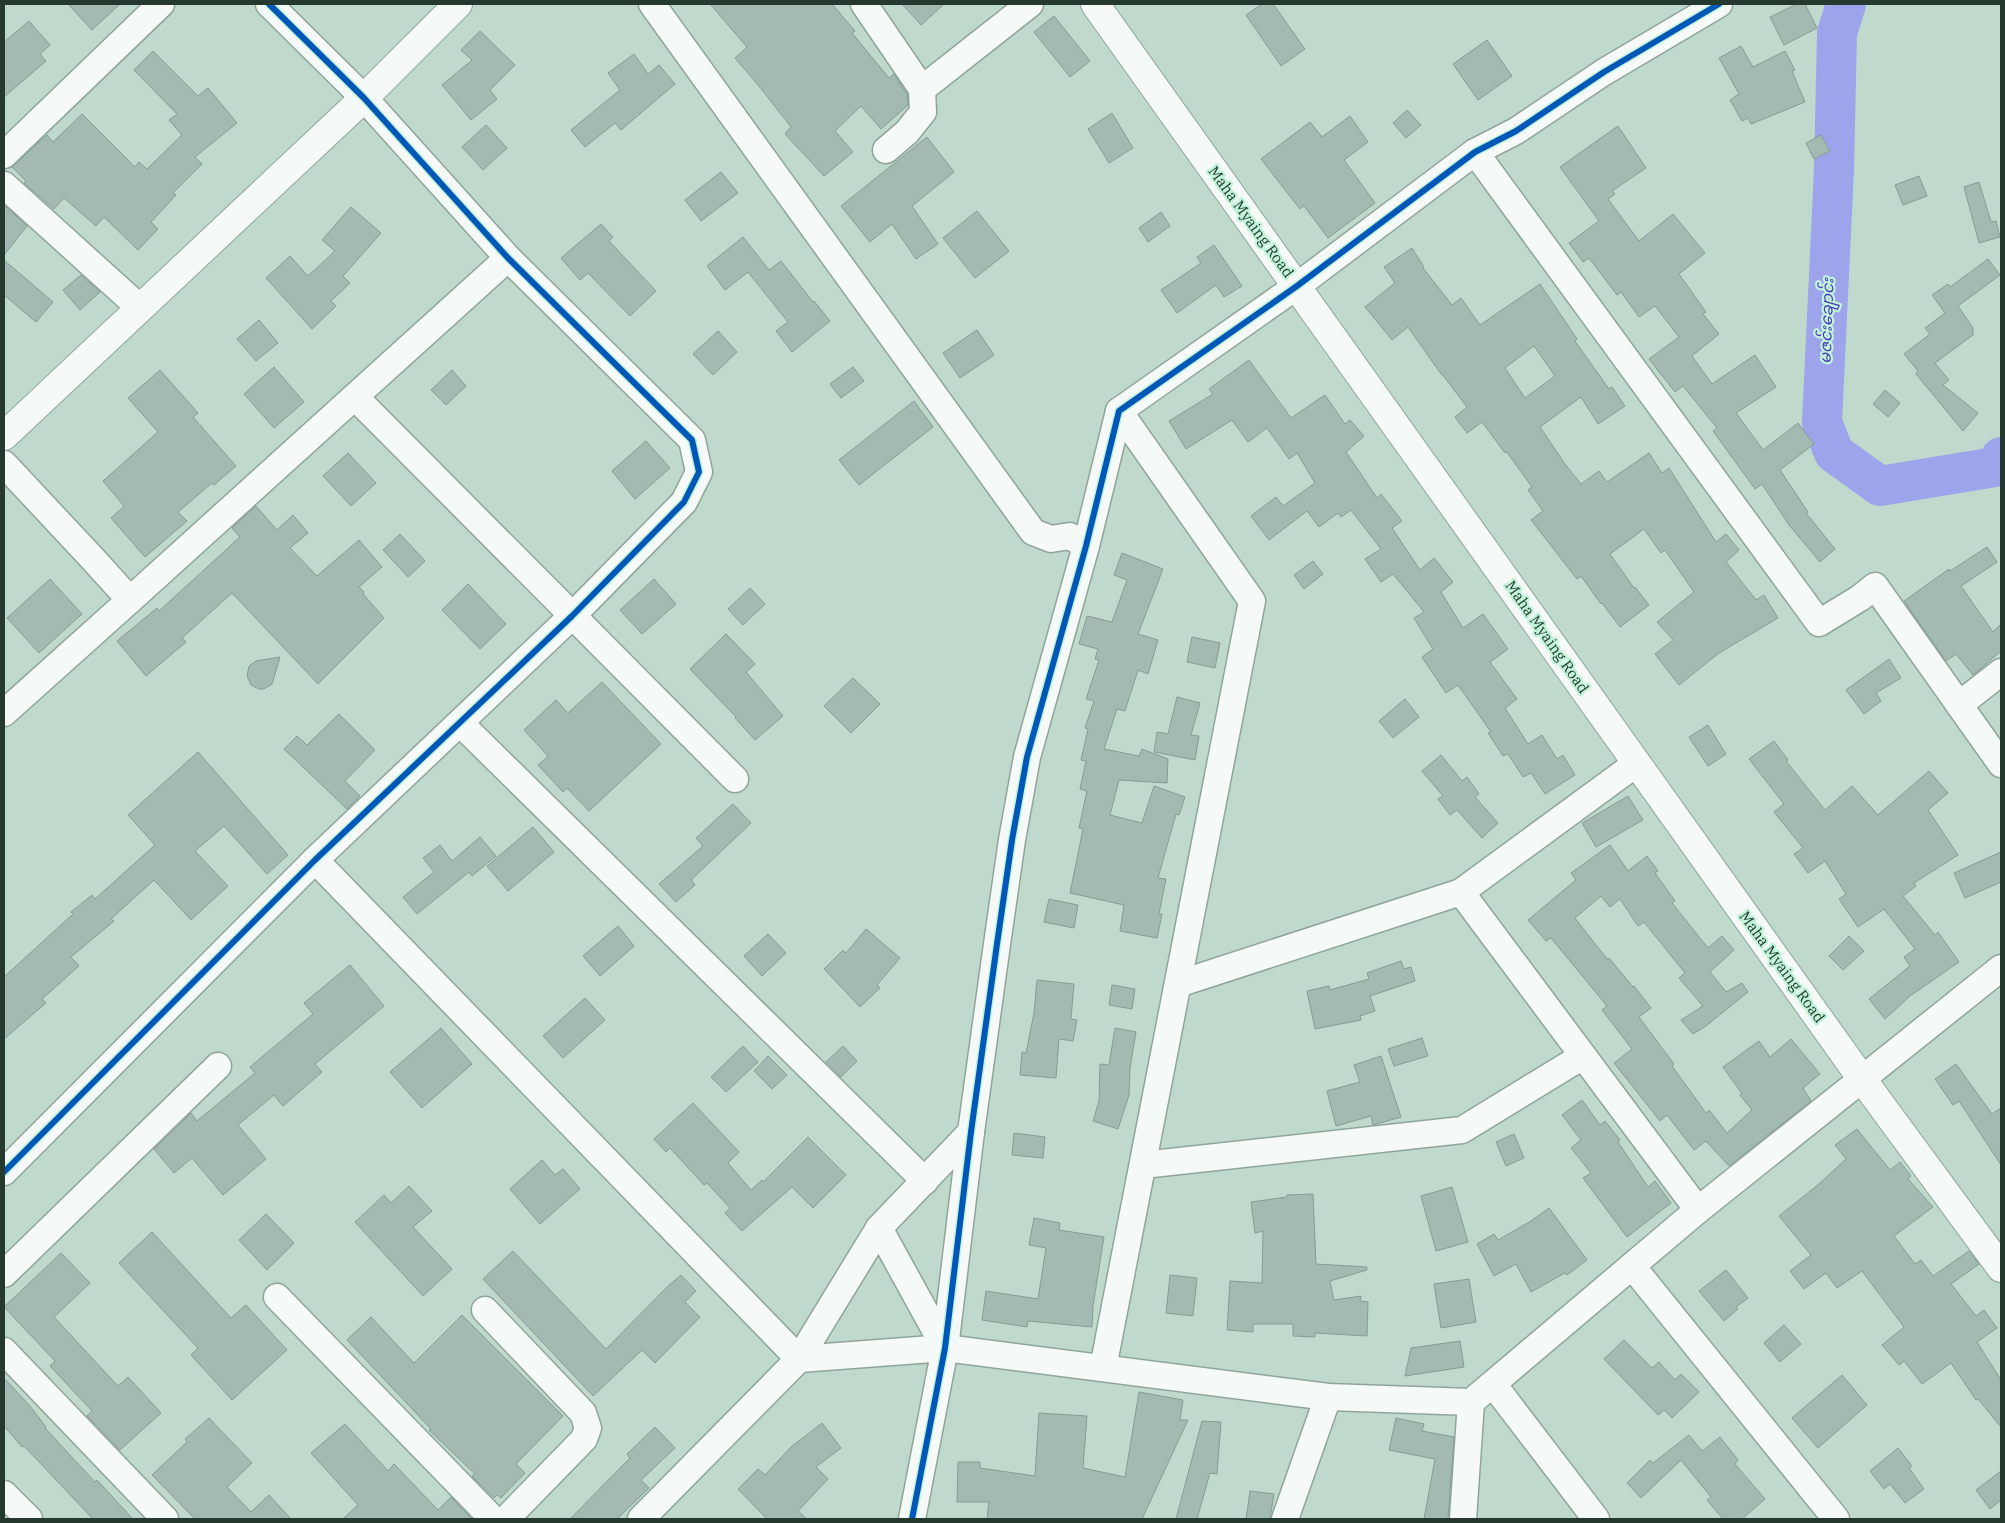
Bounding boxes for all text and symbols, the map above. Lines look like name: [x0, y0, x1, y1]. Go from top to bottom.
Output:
street label: Maha Myaing Road: [1205, 162, 1298, 281]
water label: မဇင်းချောင်း: [1814, 276, 1842, 364]
street label: Maha Myaing Road: [1501, 577, 1593, 697]
street label: Maha Myaing Road: [1736, 907, 1829, 1026]

